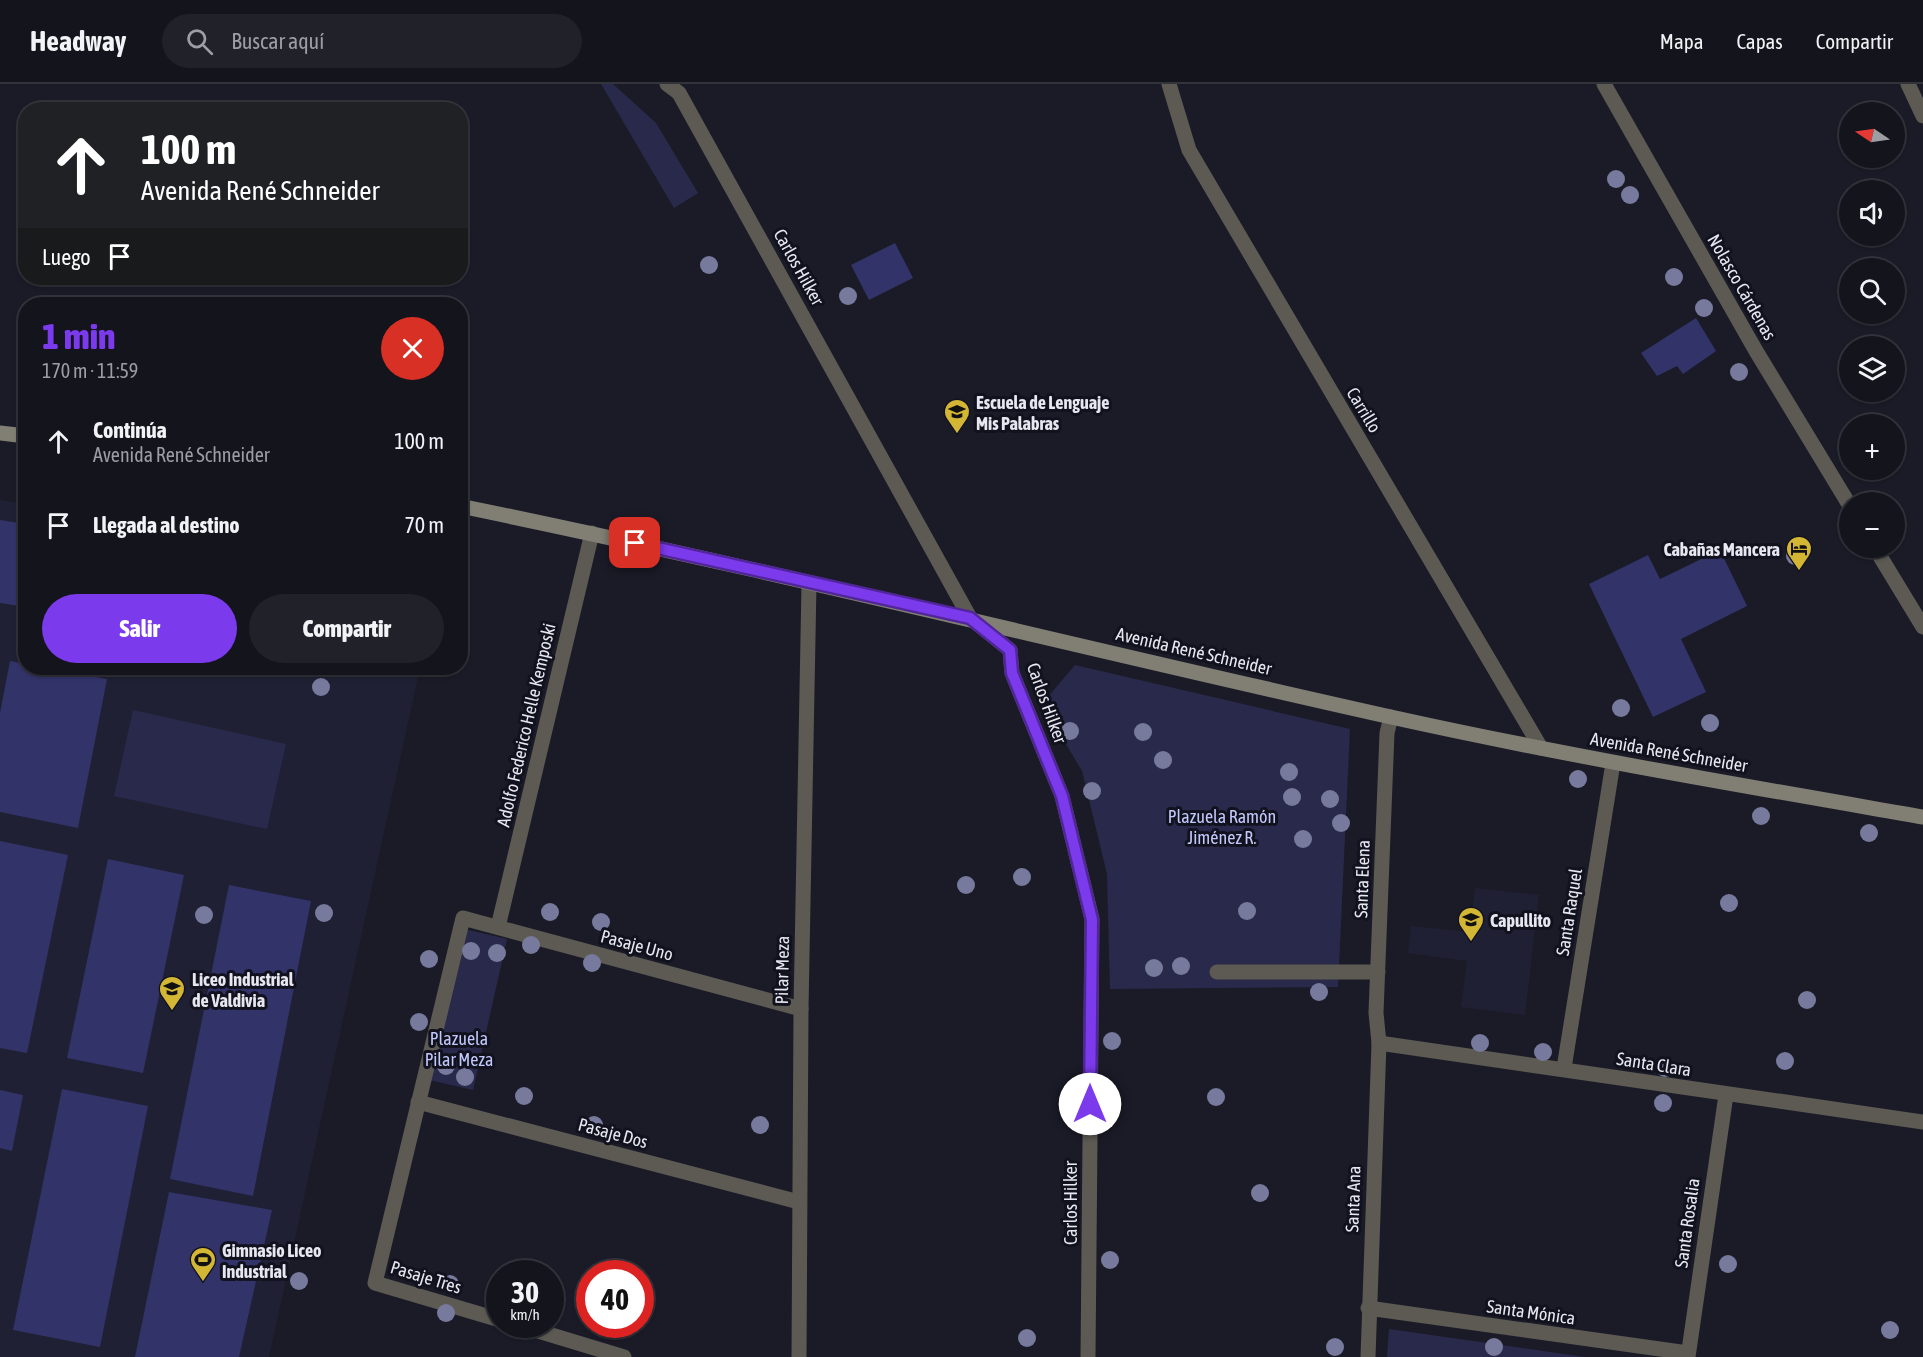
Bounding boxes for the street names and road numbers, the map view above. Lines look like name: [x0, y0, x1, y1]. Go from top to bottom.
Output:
street label: Carlos Hilker: [769, 225, 829, 309]
street label: Nolasco Cárdenas: [1703, 231, 1781, 343]
street label: Carrillo: [1342, 384, 1386, 436]
street label: Adolfo Federico Helle Kemposki: [492, 621, 560, 829]
street label: Avenida René Schneider: [1114, 623, 1274, 679]
street label: Carlos Hilker: [1023, 660, 1071, 747]
street label: Avenida René Schneider: [1589, 728, 1750, 776]
street label: Santa Elena: [1350, 840, 1374, 918]
street label: Santa Raquel: [1552, 867, 1586, 957]
street label: Pasaje Uno: [598, 925, 676, 965]
street label: Pilar Meza: [771, 936, 793, 1004]
street label: Santa Clara: [1615, 1048, 1693, 1080]
street label: Pasaje Dos: [576, 1114, 650, 1152]
street label: Carlos Hilker: [1060, 1160, 1081, 1245]
street label: Santa Ana: [1341, 1165, 1365, 1233]
street label: Santa Rosalia: [1670, 1177, 1704, 1269]
street label: Pasaje Tres: [388, 1256, 464, 1298]
street label: Santa Mónica: [1485, 1295, 1577, 1329]

